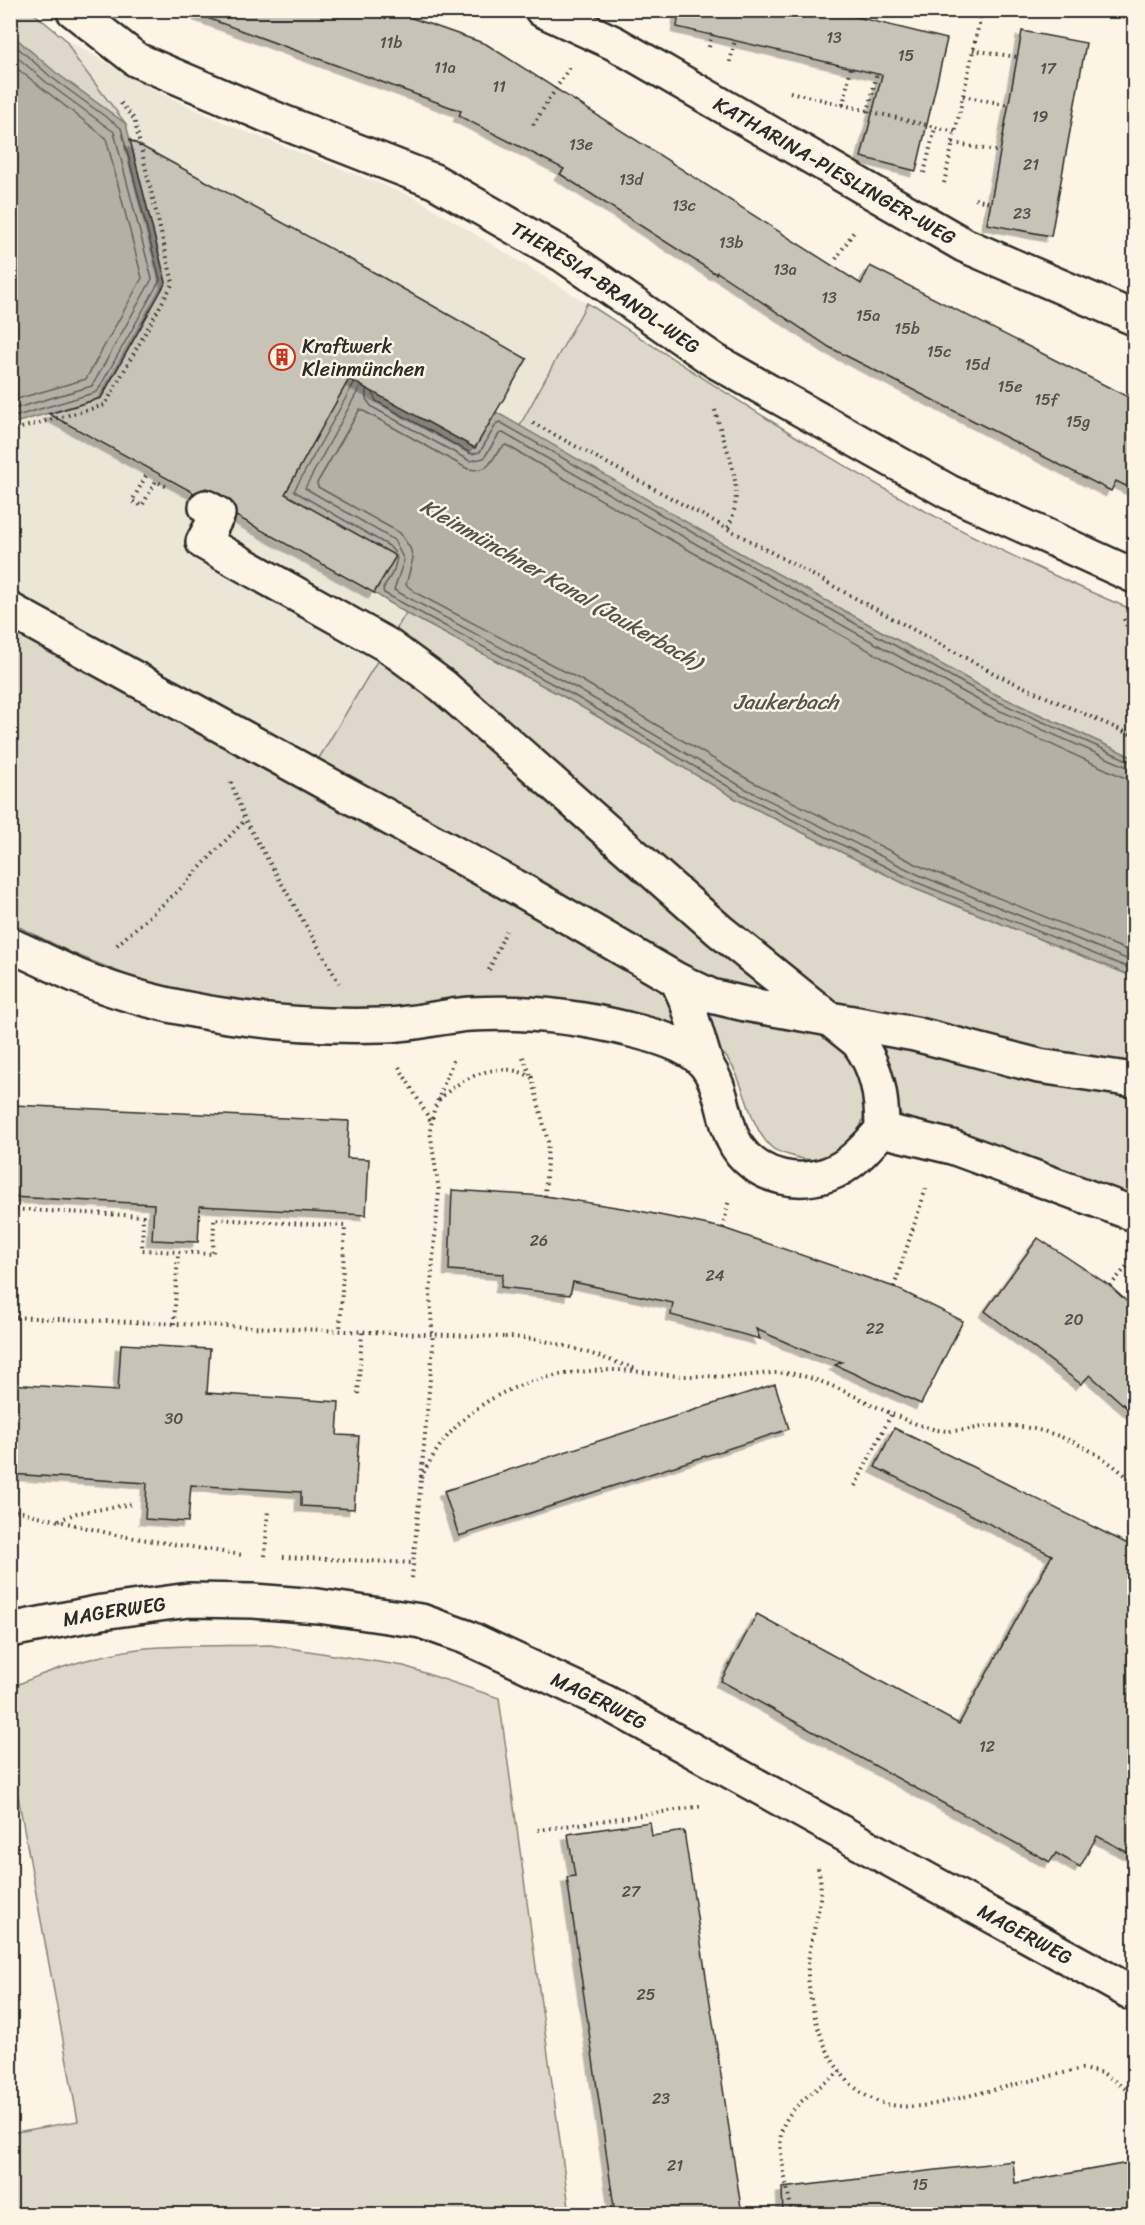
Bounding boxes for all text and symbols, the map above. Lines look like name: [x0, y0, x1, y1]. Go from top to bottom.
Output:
house number: 13: [826, 23, 842, 52]
house number: 11b: [380, 28, 402, 57]
house number: 15: [898, 41, 915, 70]
house number: 11a: [434, 53, 456, 82]
house number: 17: [1040, 54, 1057, 83]
house number: 11: [492, 72, 506, 101]
street label: KATHARINA-PIESLINGER-WEG: [707, 87, 963, 255]
house number: 19: [1032, 102, 1049, 131]
house number: 13e: [569, 130, 593, 159]
house number: 21: [1023, 150, 1039, 179]
house number: 13d: [619, 165, 645, 194]
house number: 13c: [672, 191, 696, 220]
house number: 23: [1013, 199, 1031, 228]
street label: THERESIA-BRANDL-WEG: [504, 212, 707, 364]
house number: 13b: [719, 228, 743, 257]
house number: 13a: [773, 255, 797, 284]
house number: 13: [821, 283, 837, 312]
house number: 15a: [856, 301, 880, 330]
house number: 15b: [894, 314, 920, 343]
place label: Kraftwerk Kleinmünchen: [302, 329, 425, 387]
house number: 15c: [927, 337, 951, 366]
building icon: Kraftwerk Kleinmünchen: [267, 342, 297, 372]
house number: 15d: [964, 350, 991, 379]
house number: 15e: [998, 372, 1022, 401]
house number: 15f: [1034, 385, 1060, 414]
house number: 15g: [1066, 407, 1090, 436]
water label: Kleinmünchner Kanal (Jaukerbach): [413, 488, 712, 682]
water label: Jaukerbach: [734, 683, 840, 721]
house number: 26: [530, 1226, 548, 1255]
house number: 24: [705, 1261, 725, 1290]
house number: 20: [1064, 1305, 1084, 1334]
house number: 22: [866, 1314, 884, 1343]
house number: 30: [165, 1404, 183, 1433]
street label: MAGERWEG: [60, 1586, 168, 1637]
street label: MAGERWEG: [545, 1662, 653, 1740]
house number: 12: [979, 1732, 995, 1761]
house number: 27: [622, 1877, 641, 1906]
street label: MAGERWEG: [971, 1894, 1079, 1975]
house number: 25: [636, 1980, 656, 2009]
house number: 23: [652, 2084, 670, 2113]
house number: 21: [667, 2151, 683, 2180]
house number: 15: [912, 2170, 929, 2199]

